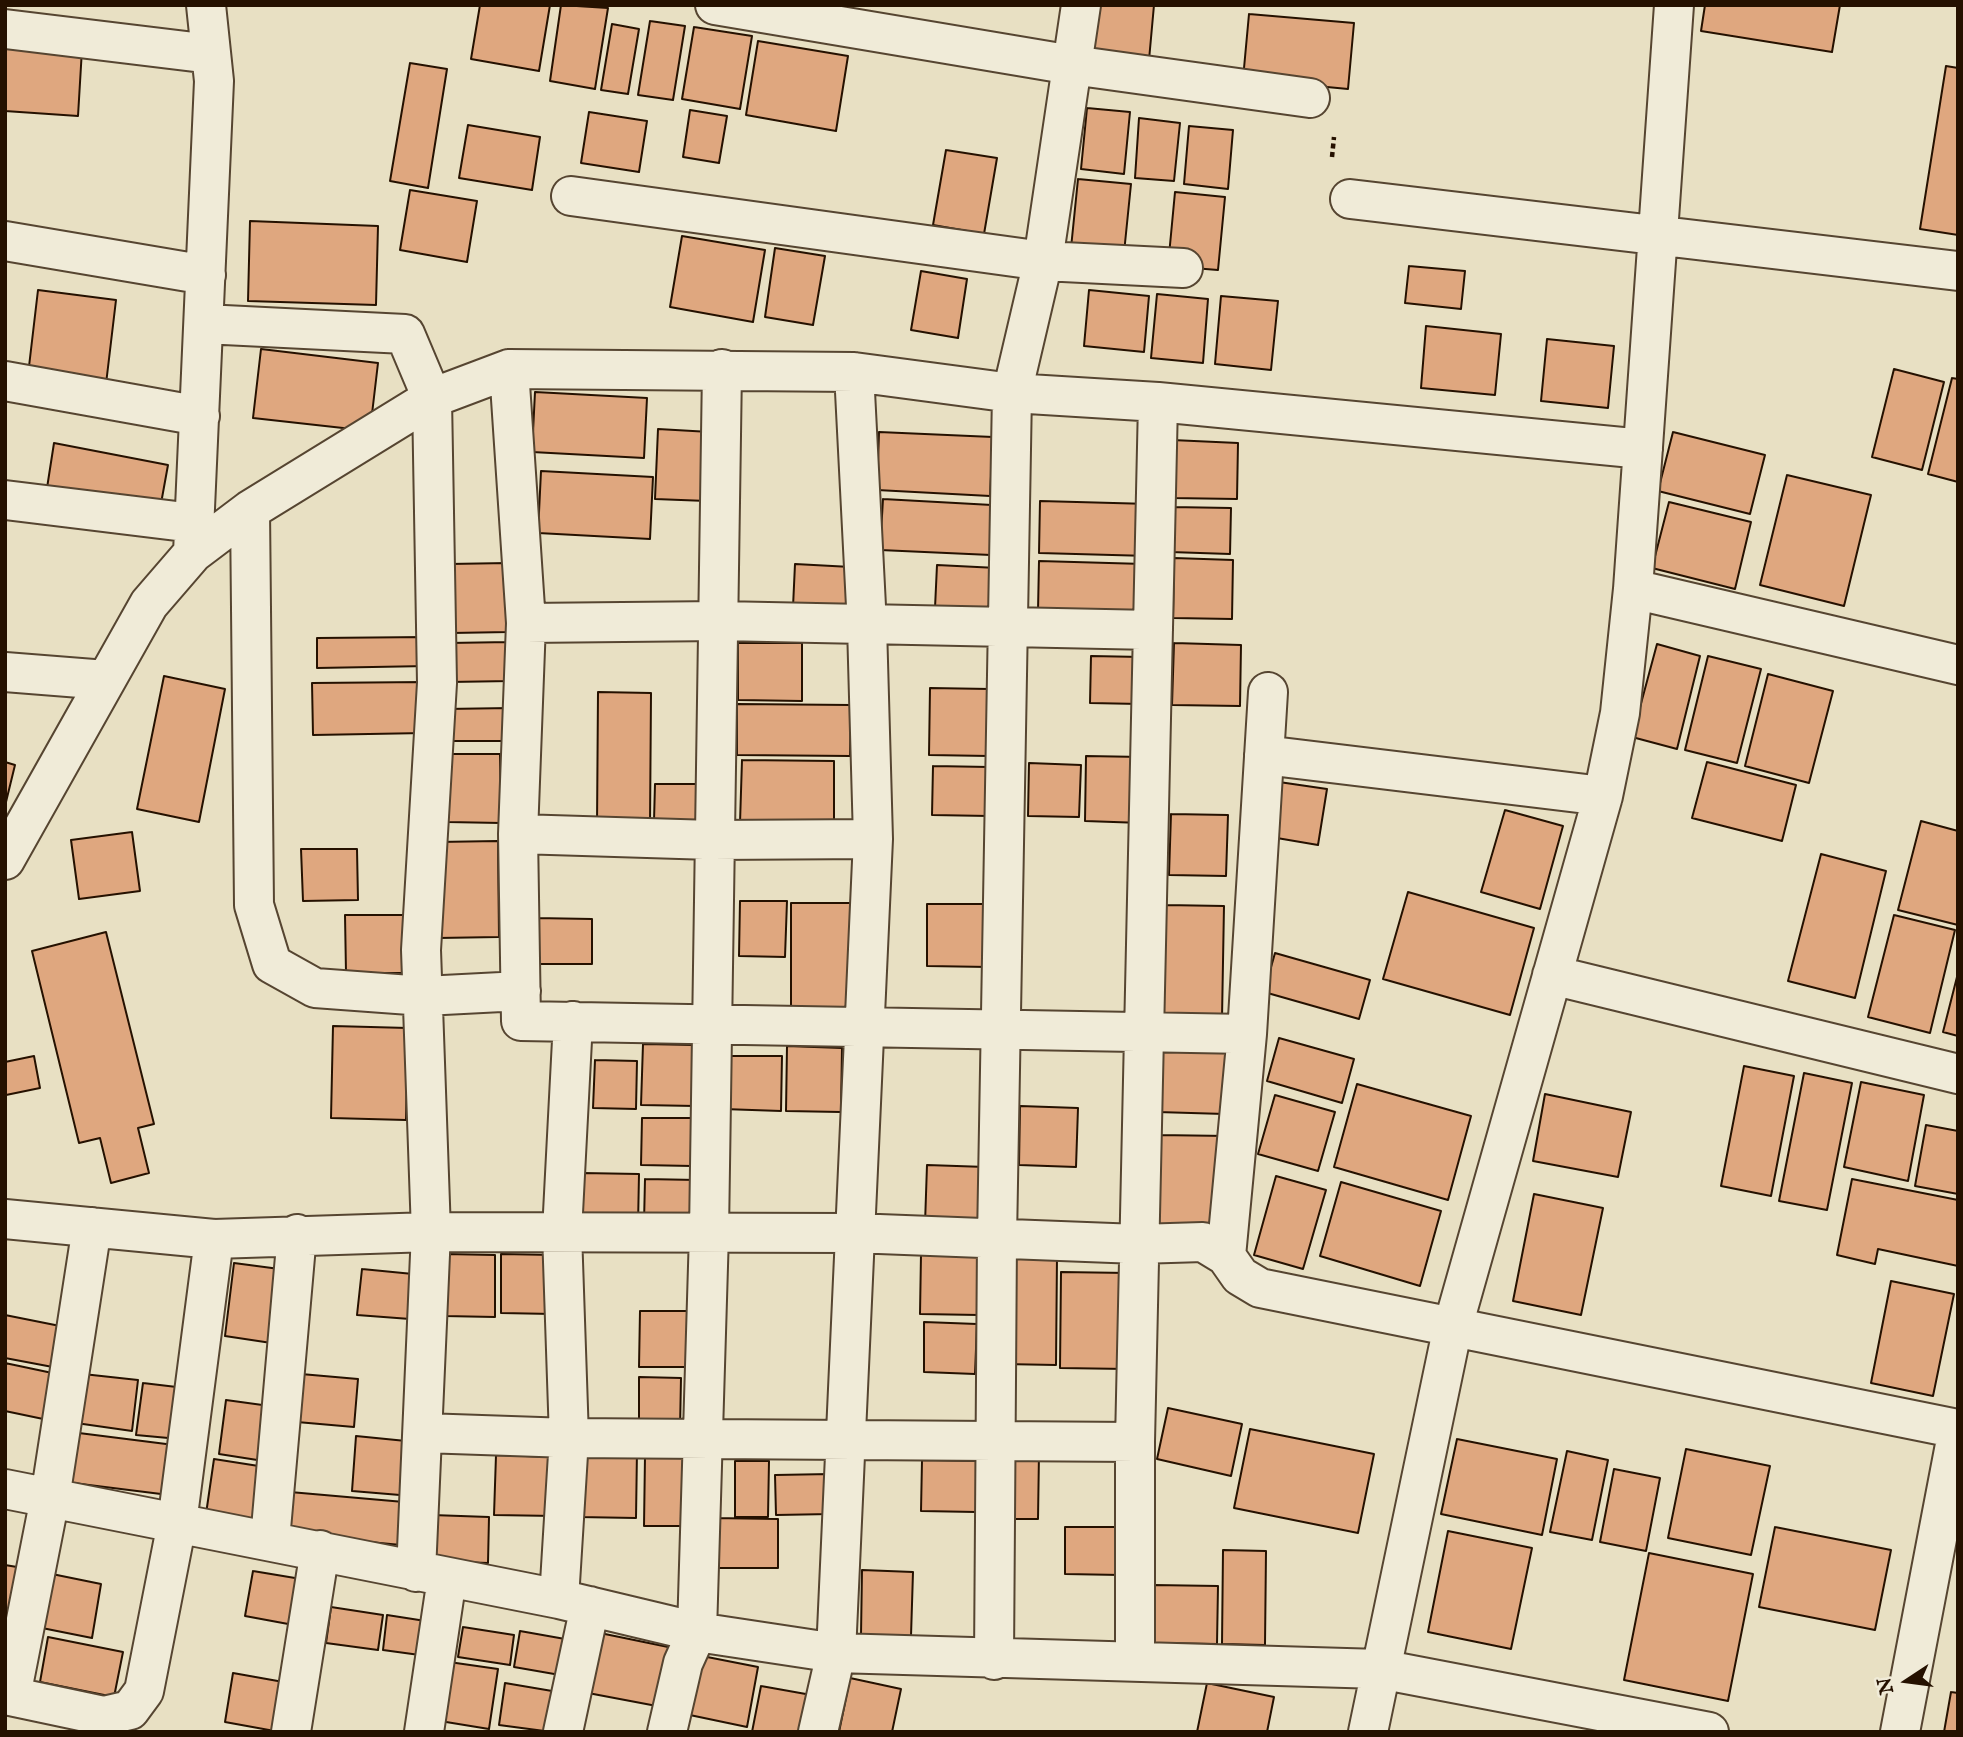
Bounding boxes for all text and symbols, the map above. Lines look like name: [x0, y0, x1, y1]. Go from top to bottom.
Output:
north arrow: [1872, 1646, 1942, 1716]
text: N: [1873, 1675, 1900, 1696]

